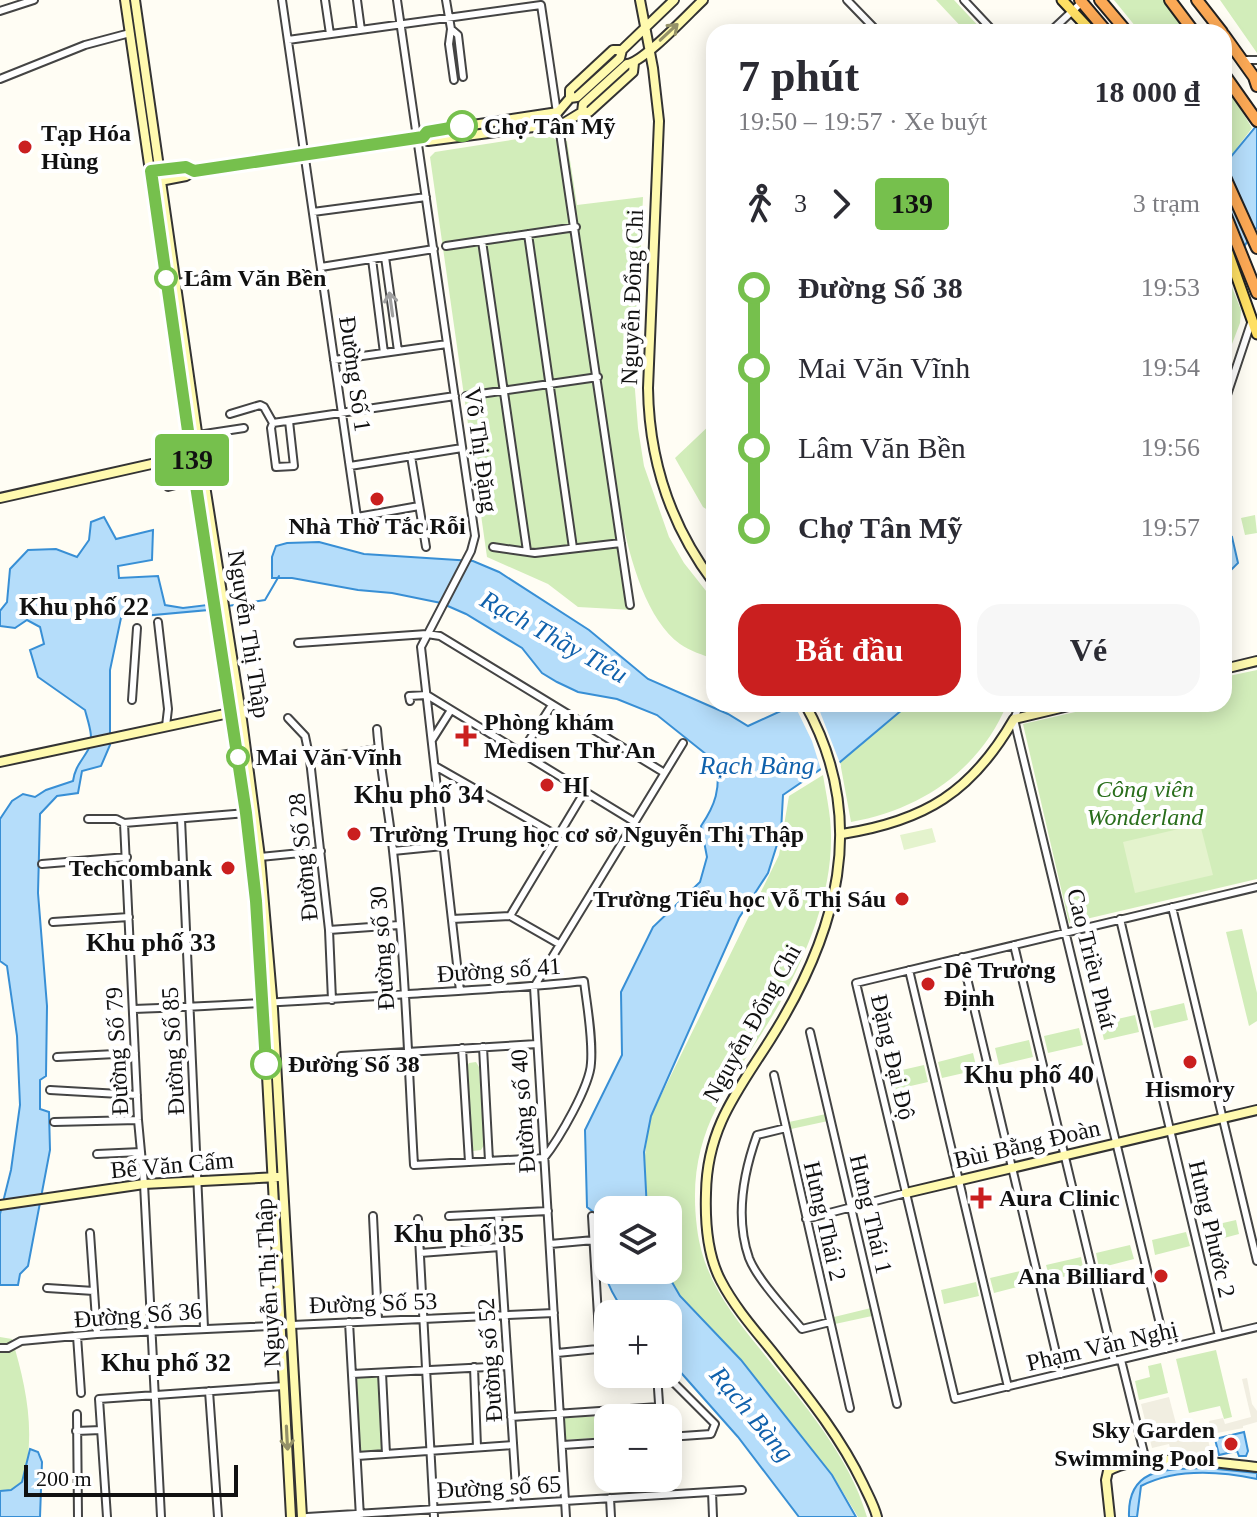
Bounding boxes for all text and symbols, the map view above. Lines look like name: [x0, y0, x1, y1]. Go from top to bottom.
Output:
one-way arrow: [658, 24, 678, 42]
text: 7 phút: [738, 52, 859, 101]
text: 18 000 ₫: [1095, 75, 1200, 108]
text: 19:50 – 19:57 · Xe buýt: [738, 107, 987, 136]
marker: Chợ Tân Mỹ: [447, 111, 477, 141]
place label: Chợ Tân Mỹ: [484, 113, 616, 139]
place label: Tạp Hóa Hùng: [41, 120, 131, 174]
marker: Tạp Hóa Hùng: [16, 138, 34, 156]
icon: walk: [738, 182, 782, 226]
icon: forward: [819, 182, 863, 226]
text: 139: [891, 188, 933, 219]
text: 3: [794, 189, 807, 218]
text: 3 trạm: [1133, 189, 1200, 218]
street label: Nguyễn Đổng Chi: [616, 208, 648, 385]
place label: Lâm Văn Bền: [184, 265, 326, 291]
marker: Lâm Văn Bền: [155, 267, 177, 289]
text: Đường Số 38: [798, 271, 963, 304]
text: 19:53: [1141, 273, 1200, 302]
one-way arrow: [384, 291, 399, 318]
street label: Đường Số 1: [334, 315, 376, 433]
text: Mai Văn Vĩnh: [798, 351, 970, 384]
text: 19:54: [1141, 353, 1200, 382]
street label: Võ Thị Đặng: [459, 386, 503, 514]
text: Lâm Văn Bền: [798, 431, 966, 464]
text: 19:56: [1141, 433, 1200, 462]
line badge: 139: [146, 434, 238, 486]
text: 139: [171, 444, 213, 475]
marker: Nhà Thờ Tắc Rỗi: [368, 490, 386, 508]
text: Chợ Tân Mỹ: [798, 511, 962, 544]
place label: Nhà Thờ Tắc Rỗi: [288, 513, 466, 539]
text: 19:57: [1141, 513, 1200, 542]
street label: Nguyễn Thị Thập: [223, 548, 275, 720]
water label: Rạch Thầy Tiêu: [475, 584, 632, 689]
district label: Khu phố 22: [19, 592, 149, 621]
button: Bắt đầu: [738, 604, 961, 696]
button: Vé: [977, 604, 1200, 696]
place label: Phòng khám Medisen Thư An: [484, 709, 655, 763]
marker: Phòng khám Medisen Thư An: [455, 725, 477, 747]
place label: Mai Văn Vĩnh: [256, 744, 402, 770]
marker: Mai Văn Vĩnh: [227, 746, 249, 768]
water label: Rạch Bàng: [699, 751, 814, 780]
place label: H[: [563, 772, 590, 798]
marker: H[: [538, 776, 556, 794]
park label: Công viên Wonderland: [1087, 776, 1204, 830]
district label: Khu phố 34: [354, 780, 484, 809]
street label: Đường Số 28: [283, 792, 323, 922]
place label: Trường Trung học cơ sở Nguyễn Thị Thập: [370, 821, 804, 847]
marker: Trường Trung học cơ sở Nguyễn Thị Thập: [345, 825, 363, 843]
place label: Techcombank: [69, 855, 213, 881]
marker: Techcombank: [219, 859, 237, 877]
street label: Đường số 30: [365, 885, 399, 1011]
place label: Trường Tiểu học Vỗ Thị Sáu: [593, 886, 886, 912]
street label: Cao Triều Phát: [1062, 886, 1122, 1032]
marker: Trường Tiểu học Vỗ Thị Sáu: [893, 890, 911, 908]
district label: Khu phố 33: [86, 928, 216, 957]
street label: Nguyễn Đổng Chi: [698, 939, 806, 1106]
street label: Đường số 41: [436, 953, 562, 987]
place label: Dê Trương Định: [944, 957, 1055, 1011]
marker: Dê Trương Định: [919, 975, 937, 993]
street label: Đường Số 79: [101, 986, 133, 1116]
street label: Đường Số 85: [157, 986, 189, 1116]
street label: Đặng Đại Độ: [866, 992, 920, 1122]
street label: Đường số 40: [506, 1048, 540, 1174]
marker: Đường Số 38: [251, 1049, 281, 1079]
place label: Đường Số 38: [288, 1051, 420, 1077]
marker: Hismory: [1181, 1053, 1199, 1071]
district label: Khu phố 40: [964, 1060, 1094, 1089]
place label: Hismory: [1145, 1076, 1235, 1102]
street label: Bùi Bằng Đoàn: [951, 1115, 1103, 1173]
street label: Bế Văn Cấm: [109, 1147, 235, 1183]
street label: Hưng Thái 1: [845, 1152, 897, 1276]
street label: Hưng Phước 2: [1184, 1158, 1240, 1300]
street label: Hưng Thái 2: [799, 1159, 851, 1283]
place label: Aura Clinic: [999, 1185, 1120, 1211]
marker: Aura Clinic: [970, 1187, 992, 1209]
map controls: [594, 1196, 682, 1492]
button: layers: [594, 1196, 682, 1284]
street label: Nguyễn Thị Thập: [251, 1198, 285, 1368]
district label: Khu phố 35: [394, 1219, 524, 1248]
place label: Ana Billiard: [1018, 1263, 1146, 1289]
marker: Ana Billiard: [1152, 1267, 1170, 1285]
street label: Đường Số 53: [308, 1288, 438, 1318]
street label: Đường số 52: [473, 1297, 507, 1423]
street label: Đường Số 36: [73, 1298, 203, 1332]
button: +: [594, 1300, 682, 1388]
street label: Phạm Văn Nghị: [1024, 1316, 1180, 1376]
district label: Khu phố 32: [101, 1348, 231, 1377]
water label: Rạch Bàng: [703, 1360, 800, 1467]
button: −: [594, 1404, 682, 1492]
place label: Sky Garden Swimming Pool: [1054, 1417, 1215, 1471]
one-way arrow: [279, 1424, 294, 1451]
marker: Sky Garden Swimming Pool: [1222, 1435, 1240, 1453]
scale bar: [24, 1461, 238, 1497]
text: 200 m: [36, 1466, 92, 1491]
street label: Đường số 65: [436, 1471, 562, 1503]

